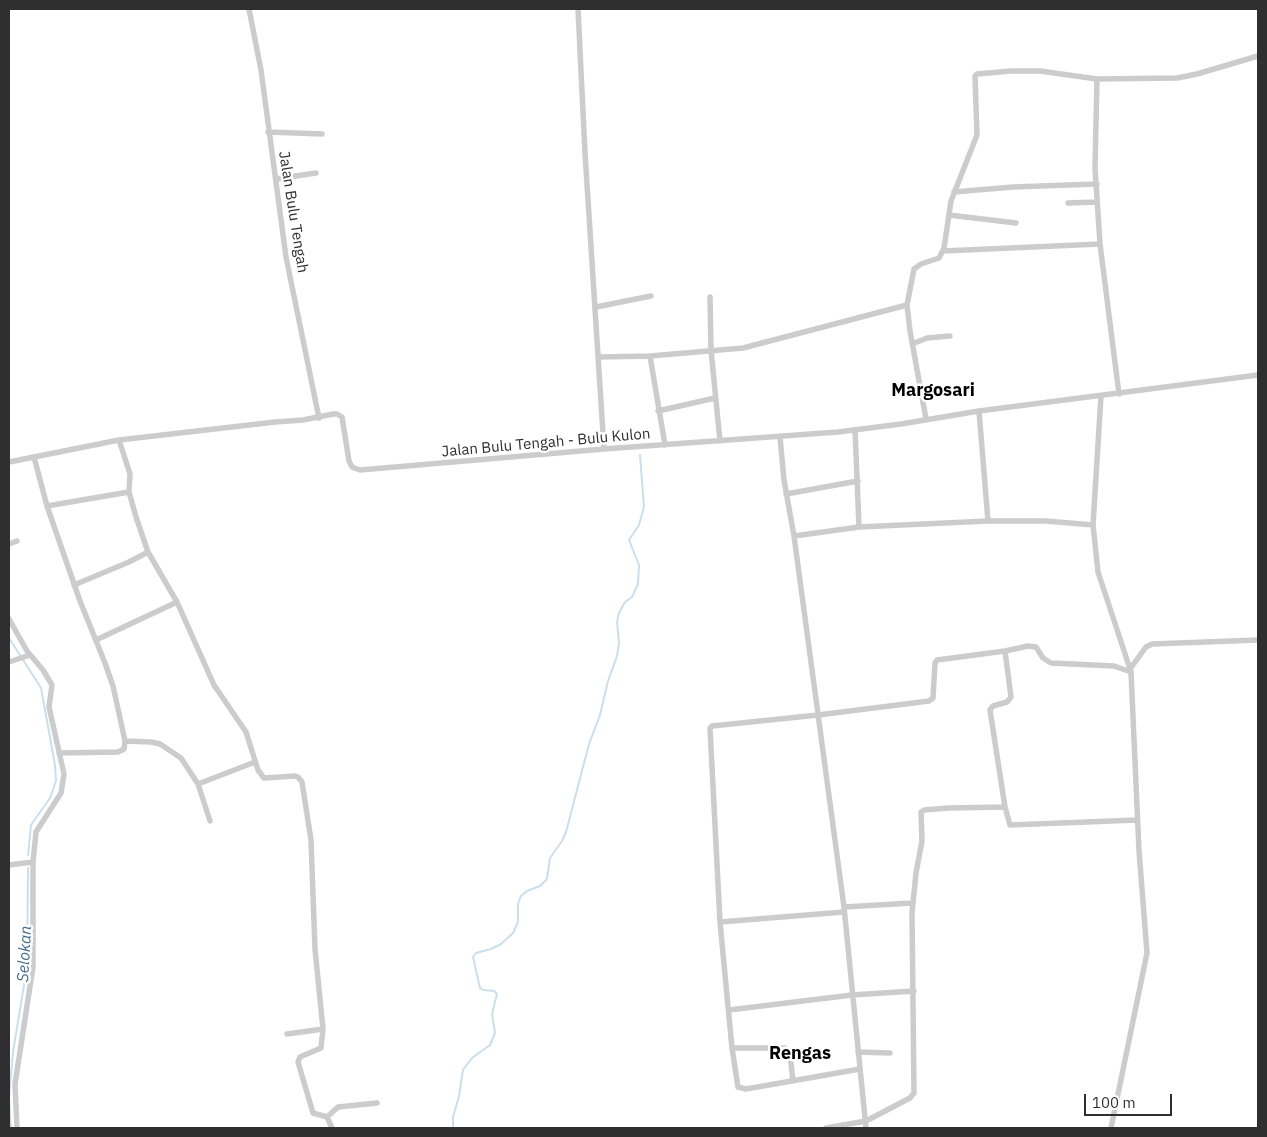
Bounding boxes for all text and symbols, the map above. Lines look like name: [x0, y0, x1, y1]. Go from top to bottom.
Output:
street label: Jalan Bulu Tengah: [274, 150, 312, 274]
district label: Margosari: [891, 380, 975, 402]
street label: Jalan Bulu Tengah - Bulu Kulon: [441, 425, 651, 461]
water label: Selokan: [14, 925, 36, 983]
district label: Rengas: [769, 1043, 831, 1065]
scale bar: [1087, 1084, 1174, 1116]
text: 100 m: [1092, 1093, 1136, 1112]

